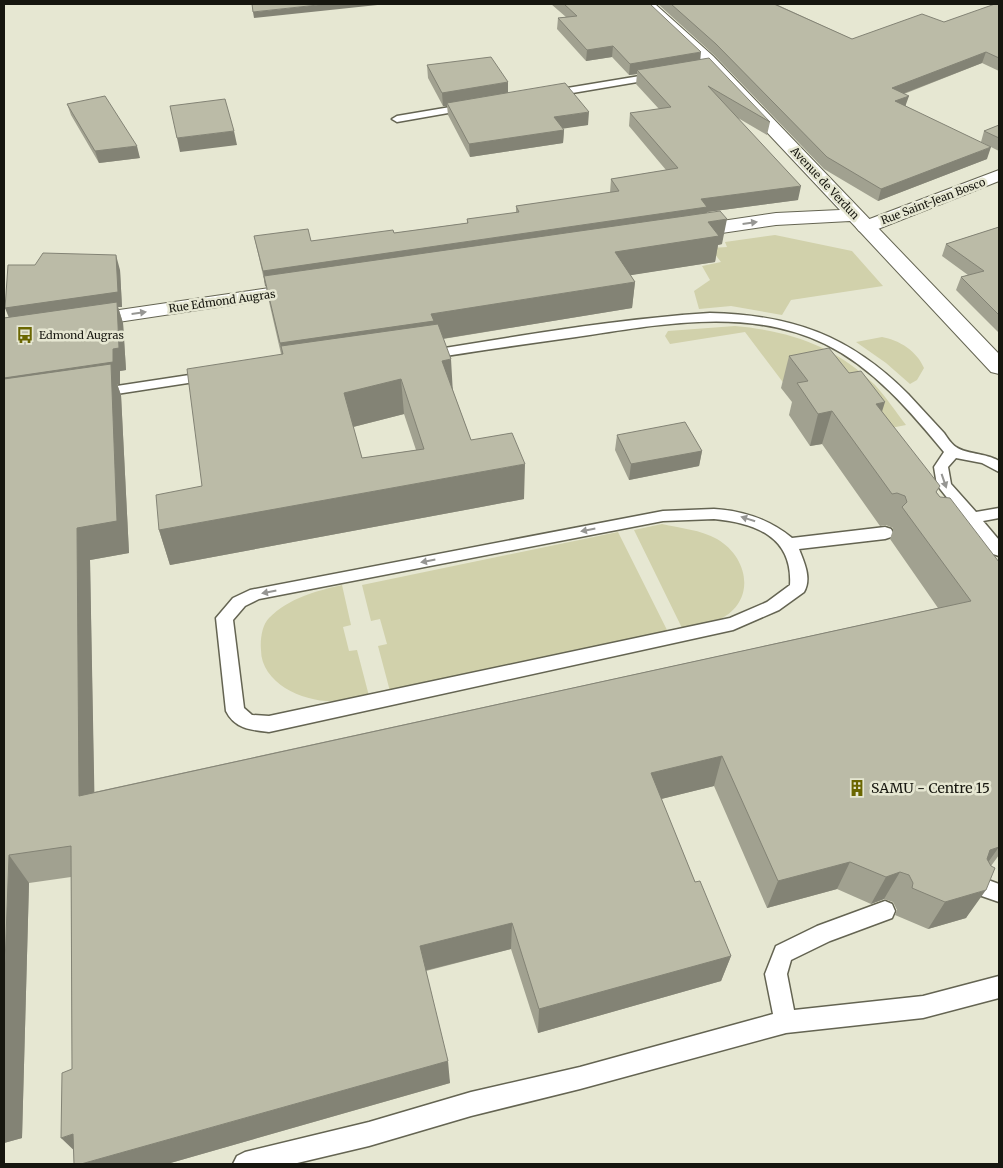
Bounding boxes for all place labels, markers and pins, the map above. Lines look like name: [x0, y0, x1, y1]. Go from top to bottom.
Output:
bus stop icon: Edmond Augras: [15, 325, 35, 345]
place label: Edmond Augras: [39, 328, 124, 342]
building icon: SAMU - Centre 15: [847, 778, 867, 798]
place label: SAMU - Centre 15: [871, 779, 990, 797]

